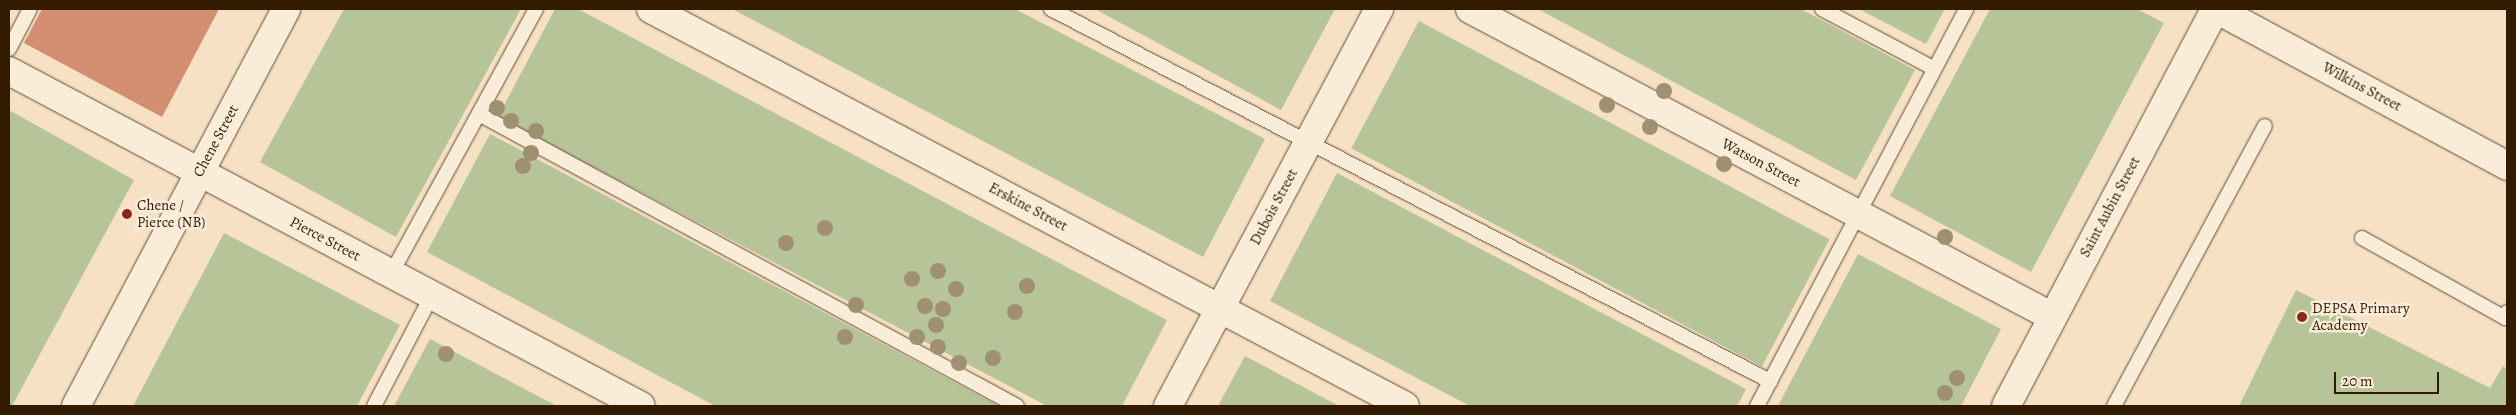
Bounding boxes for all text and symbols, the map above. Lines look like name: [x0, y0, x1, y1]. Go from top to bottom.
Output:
street label: Wilkins Street: [2319, 59, 2405, 115]
street label: Chene Street: [190, 102, 242, 180]
street label: Watson Street: [1719, 135, 1803, 191]
street label: Saint Aubin Street: [2076, 154, 2144, 260]
street label: Dubois Street: [1246, 166, 1302, 248]
street label: Erskine Street: [986, 179, 1070, 235]
place label: Chene / Pierce (NB): [137, 196, 205, 231]
marker: Chene / Pierce (NB): [121, 208, 133, 220]
street label: Pierce Street: [287, 213, 363, 265]
place label: DEPSA Primary Academy: [2312, 299, 2410, 334]
marker: DEPSA Primary Academy: [2296, 311, 2308, 323]
scale bar: [2336, 362, 2441, 394]
text: 20 m: [2342, 371, 2373, 391]

